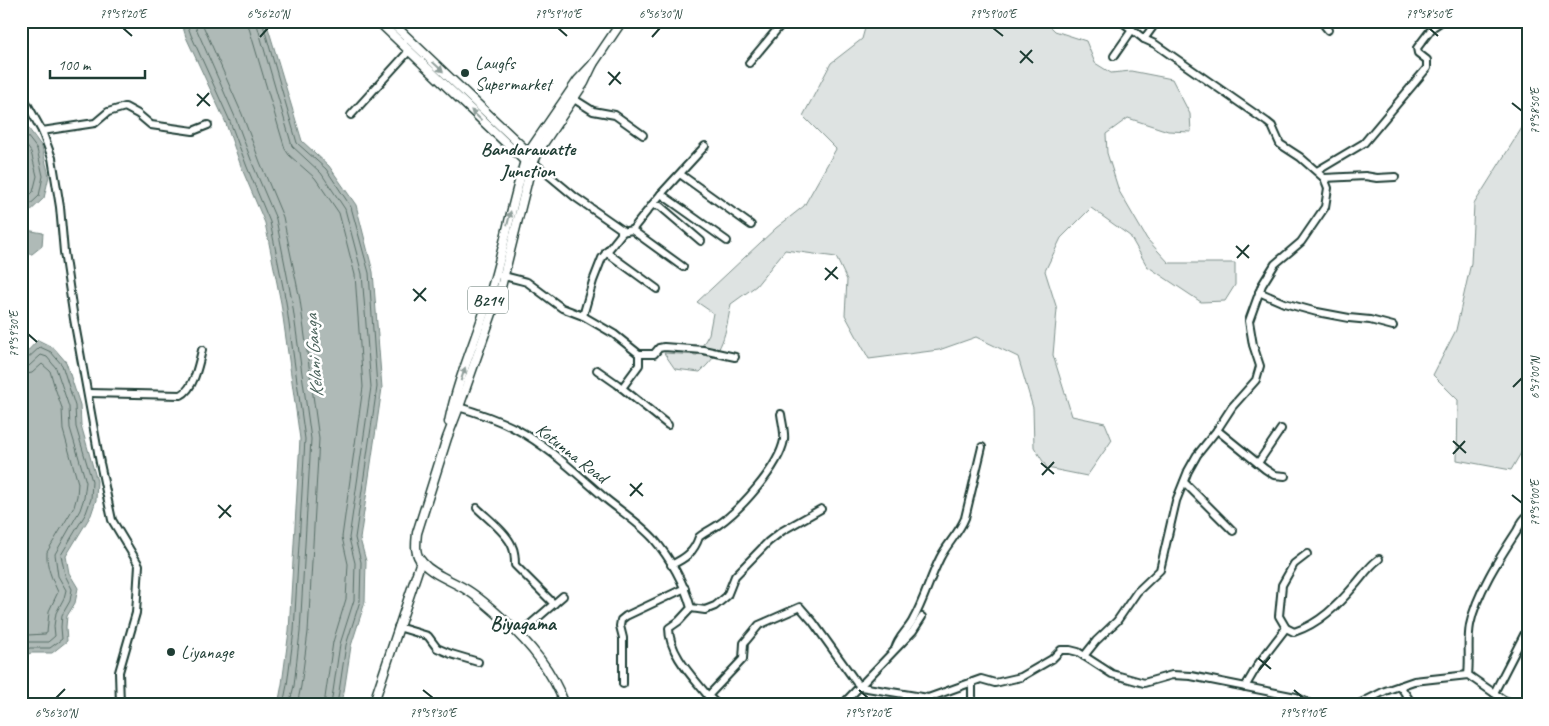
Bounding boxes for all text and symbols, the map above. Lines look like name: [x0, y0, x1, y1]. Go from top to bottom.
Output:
text: 79°59'20"E: [100, 6, 148, 22]
text: 6°56'20"N: [247, 6, 291, 22]
text: 79°59'10"E: [535, 6, 583, 22]
text: 6°56'30"N: [639, 6, 683, 22]
text: 79°59'00"E: [970, 6, 1018, 22]
text: 79°58'50"E: [1406, 6, 1454, 22]
scale bar: [50, 48, 145, 80]
place label: Laugfs Supermarket: [475, 52, 555, 95]
text: 100 m: [58, 56, 92, 75]
one-way arrow: [431, 61, 443, 73]
marker: Laugfs Supermarket: [459, 67, 471, 79]
text: 79°58'50"E: [1527, 86, 1543, 134]
one-way arrow: [471, 109, 483, 121]
district label: Bandarawatte Junction: [481, 137, 577, 183]
one-way arrow: [505, 211, 513, 226]
road number: B214: [468, 286, 508, 314]
text: 79°59'30"E: [6, 309, 22, 357]
water label: Kelani Ganga: [299, 311, 329, 398]
text: 6°57'00"N: [1527, 355, 1543, 399]
one-way arrow: [459, 366, 467, 381]
street label: Kotunna Road: [532, 418, 615, 490]
text: 79°59'00"E: [1527, 478, 1543, 526]
district label: Biyagama: [490, 611, 558, 636]
place label: Liyanage: [181, 641, 234, 663]
marker: Liyanage: [165, 646, 177, 658]
text: 6°56'30"N: [35, 705, 79, 721]
text: 79°59'30"E: [410, 705, 458, 721]
text: 79°59'20"E: [845, 705, 893, 721]
text: 79°59'10"E: [1280, 705, 1328, 721]

